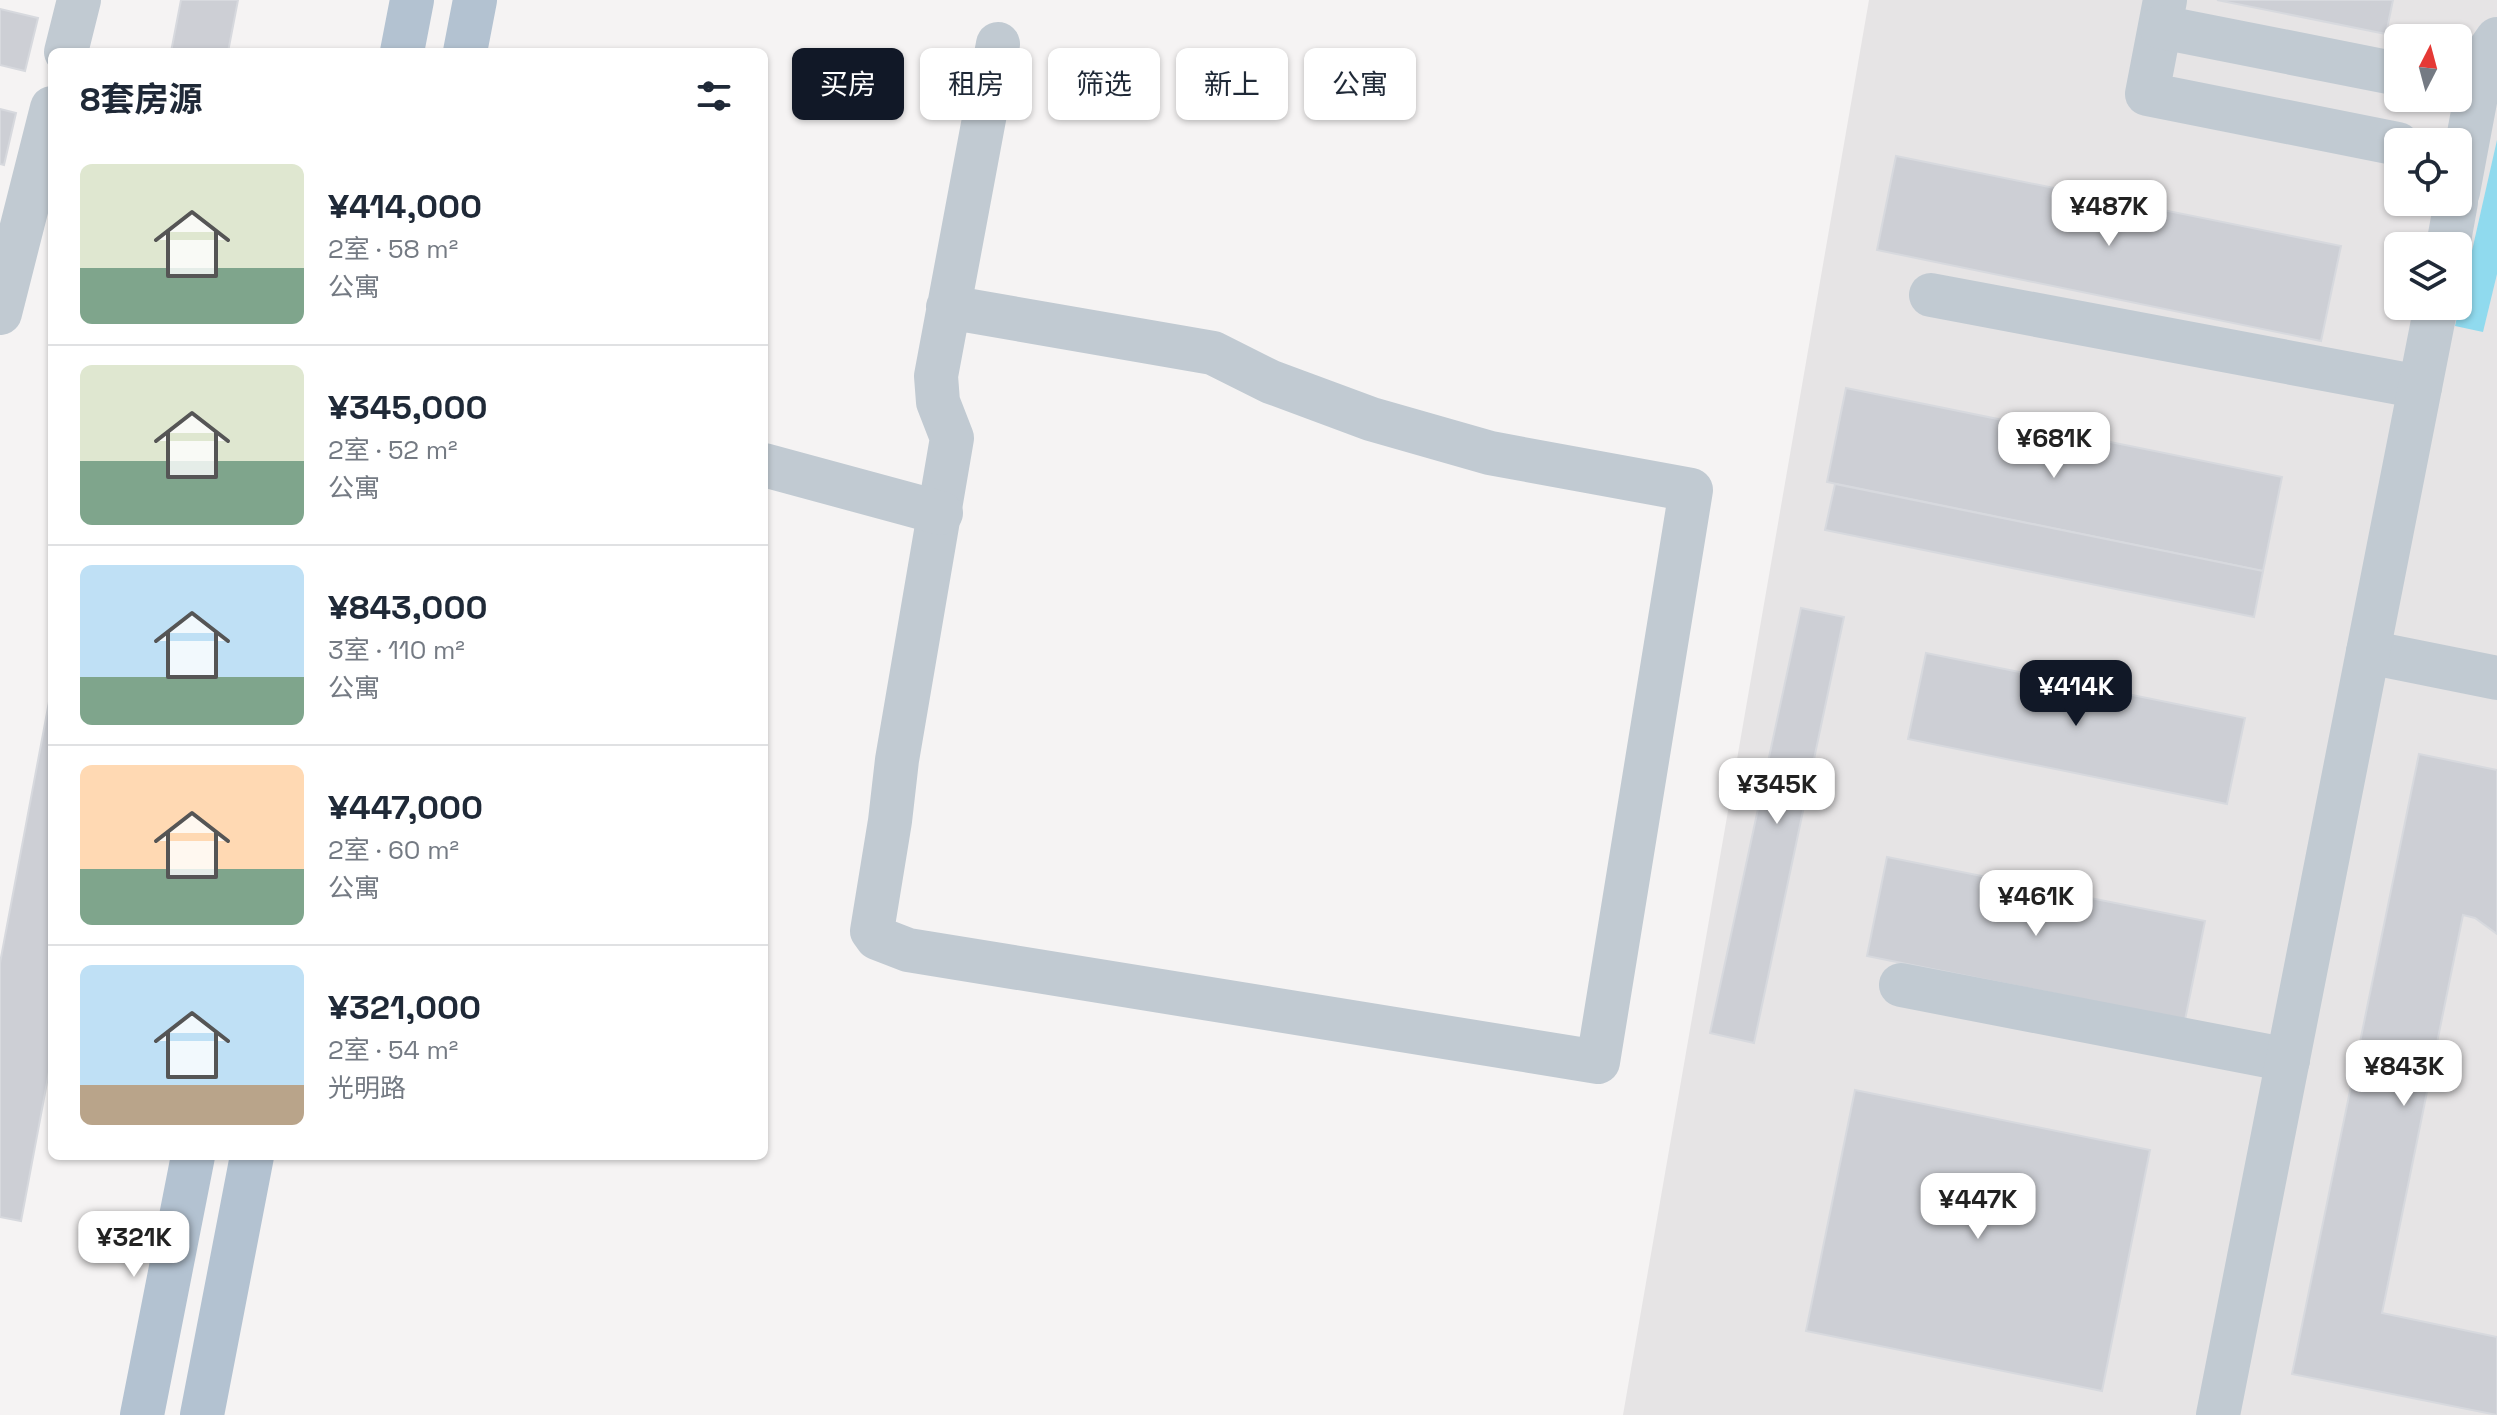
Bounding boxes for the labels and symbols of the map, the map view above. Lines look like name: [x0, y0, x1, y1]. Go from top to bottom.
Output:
north arrow: [2384, 24, 2472, 112]
pin: ¥487K: [2053, 180, 2165, 248]
pin: ¥681K: [1998, 412, 2110, 480]
pin: ¥414K: [2020, 660, 2132, 728]
pin: ¥345K: [1721, 758, 1833, 826]
pin: ¥461K: [1980, 870, 2092, 938]
pin: ¥843K: [2348, 1040, 2460, 1108]
pin: ¥447K: [1922, 1173, 2034, 1241]
pin: ¥321K: [78, 1211, 190, 1279]

